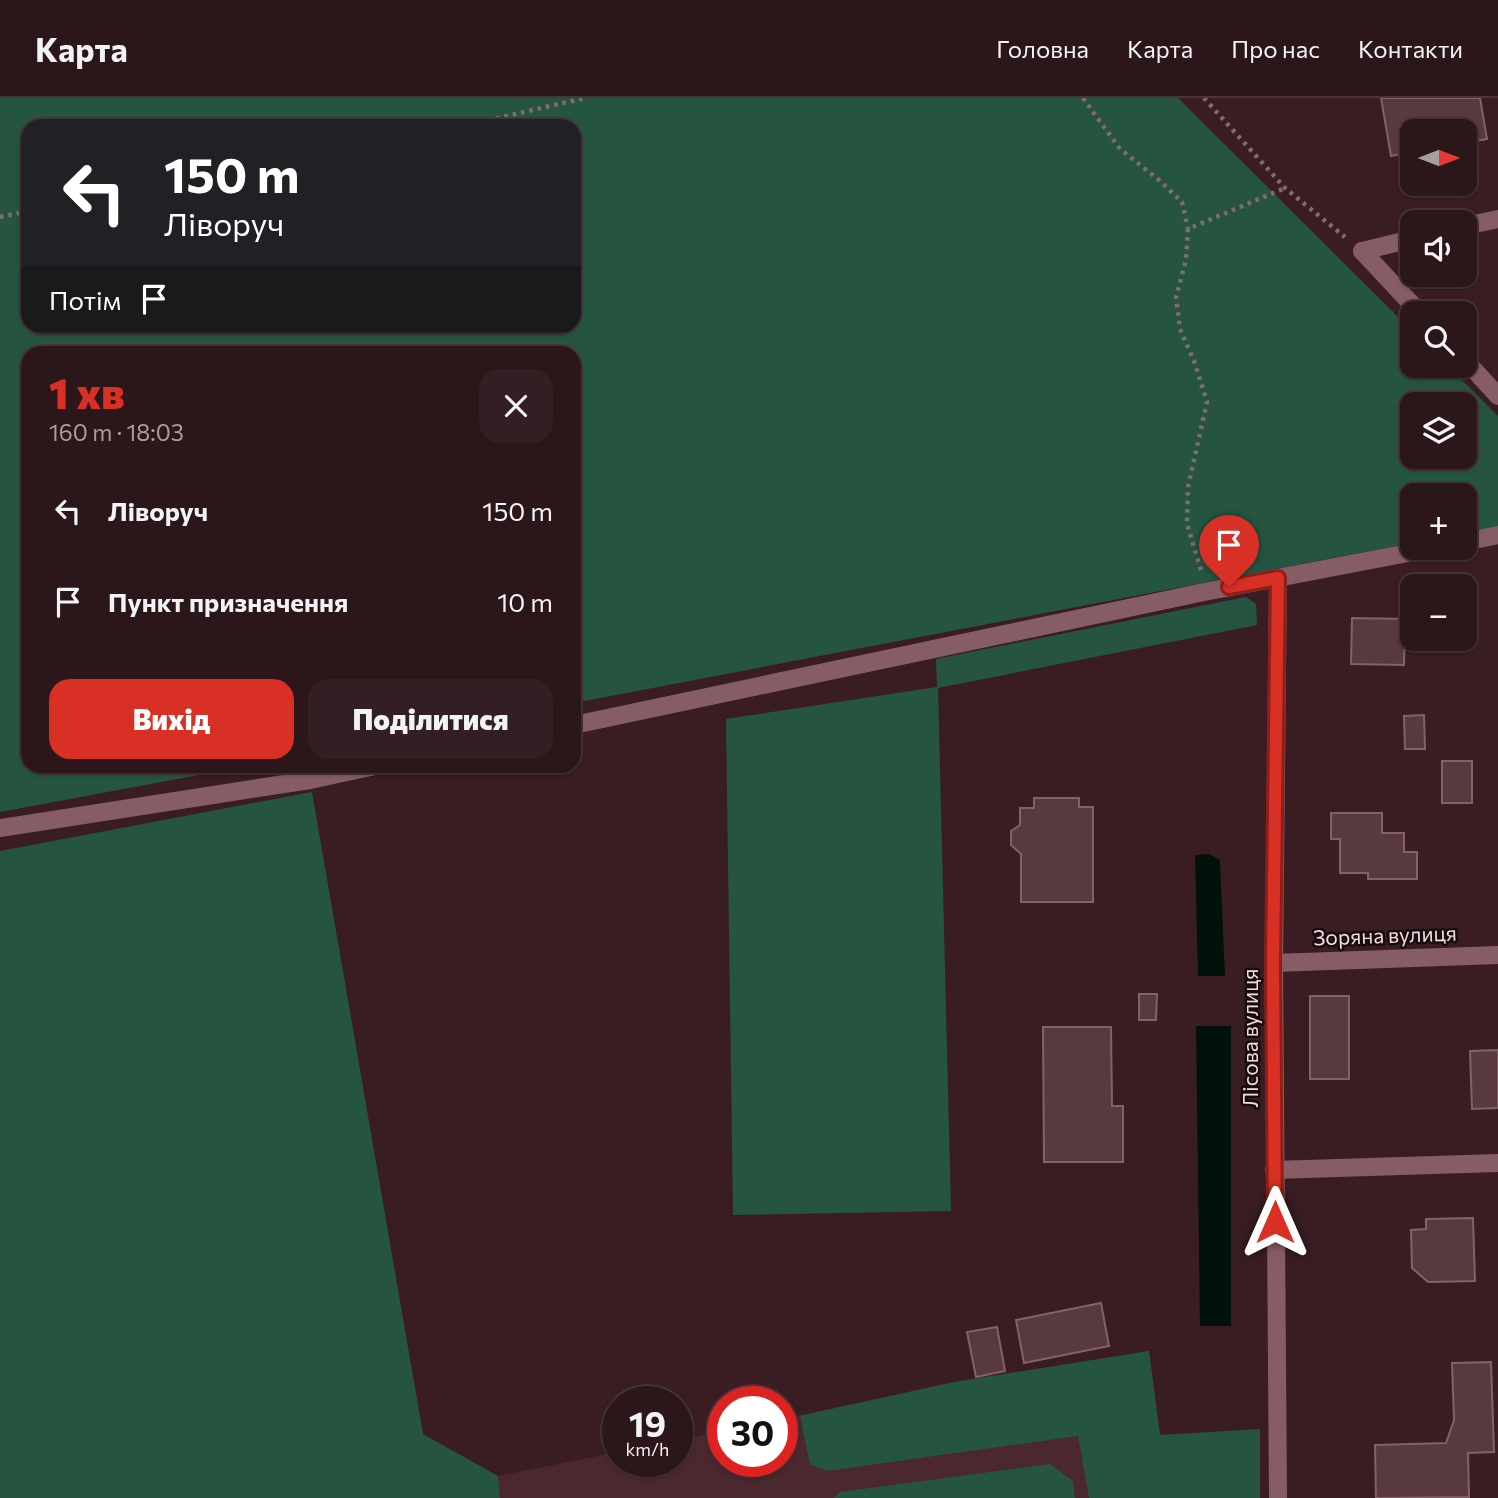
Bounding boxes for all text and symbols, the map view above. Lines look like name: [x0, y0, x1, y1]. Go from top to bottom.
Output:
text: Карта: [35, 28, 128, 69]
text: Головна: [996, 34, 1089, 63]
text: Карта: [1127, 34, 1193, 63]
text: Про нас: [1231, 34, 1320, 63]
text: Контакти: [1358, 34, 1463, 63]
north arrow: [1400, 119, 1477, 196]
map controls: [1400, 119, 1477, 651]
text: 150 m: [164, 143, 299, 203]
icon: left: [49, 147, 140, 238]
text: Ліворуч: [164, 203, 284, 243]
button: sound: [1400, 210, 1477, 287]
icon: arrive: [135, 280, 173, 318]
text: Потім: [49, 284, 121, 315]
button: search: [1400, 301, 1477, 378]
text: 1 хв: [49, 366, 125, 418]
button: close: [479, 369, 553, 443]
button: layers: [1400, 392, 1477, 469]
text: 160 m · 18:03: [49, 418, 184, 446]
button: +: [1400, 483, 1477, 560]
icon: left: [49, 492, 87, 530]
text: Ліворуч: [108, 495, 208, 526]
text: 150 m: [482, 495, 553, 526]
pin: [1199, 515, 1259, 587]
icon: arrive: [1210, 526, 1248, 564]
button: −: [1400, 574, 1477, 651]
icon: arrive: [49, 583, 87, 621]
text: Пункт призначення: [108, 586, 348, 617]
text: 10 m: [497, 586, 553, 617]
button: Вихід: [49, 679, 294, 759]
button: Поділитися: [308, 679, 553, 759]
street label: Зоряна вулиця: [1313, 920, 1457, 949]
street label: Лісова вулиця: [1237, 969, 1262, 1107]
position arrow: [1238, 1185, 1312, 1259]
speed limit sign: 30: [707, 1386, 798, 1477]
text: 19: [629, 1401, 666, 1444]
text: km/h: [626, 1438, 669, 1460]

